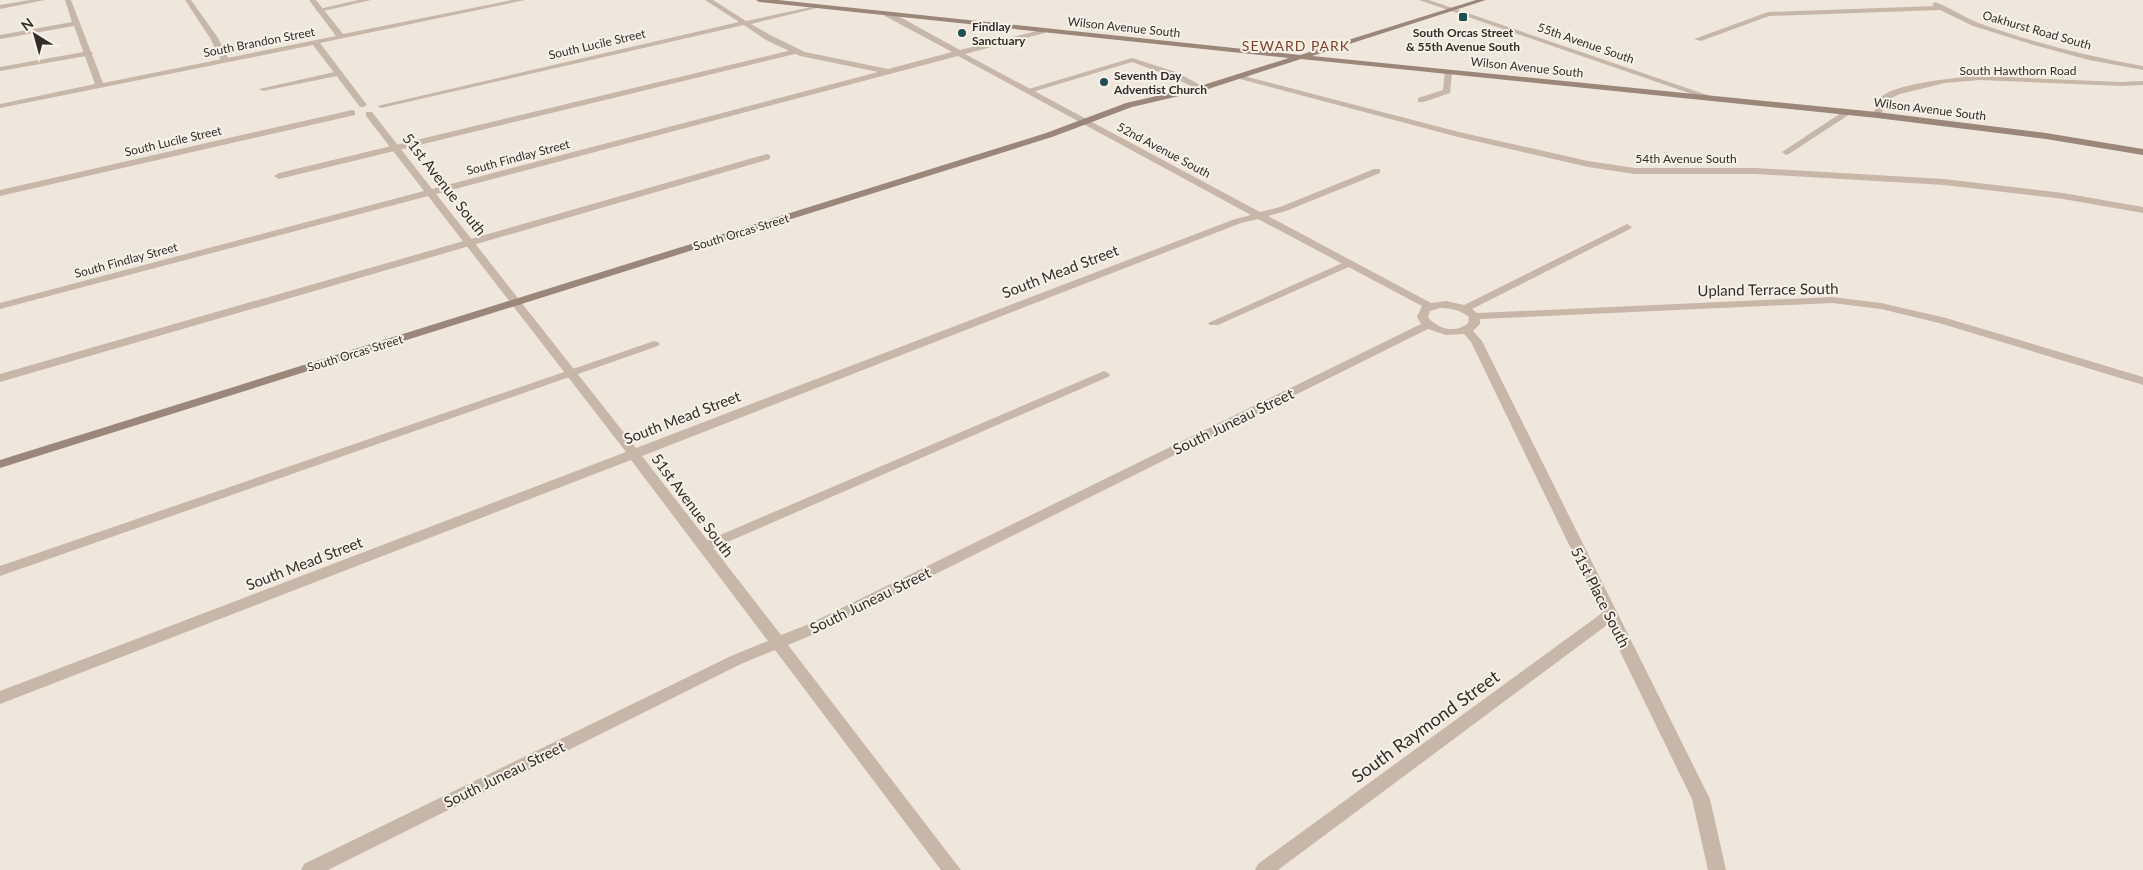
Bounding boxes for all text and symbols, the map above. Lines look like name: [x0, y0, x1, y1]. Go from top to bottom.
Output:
street label: Oakhurst Road South: [1981, 7, 2093, 53]
north arrow: [10, 10, 60, 60]
marker: South Orcas Street & 55th Avenue South: [1457, 11, 1469, 23]
text: N: [17, 14, 36, 34]
street label: Wilson Avenue South: [1067, 14, 1181, 40]
place label: Findlay Sanctuary: [972, 19, 1026, 48]
street label: 55th Avenue South: [1536, 19, 1636, 67]
street label: South Brandon Street: [202, 24, 317, 60]
street label: South Lucile Street: [547, 25, 648, 62]
place label: South Orcas Street & 55th Avenue South: [1406, 25, 1520, 54]
marker: Findlay Sanctuary: [956, 27, 968, 39]
district label: SEWARD PARK: [1242, 37, 1350, 54]
street label: Wilson Avenue South: [1470, 54, 1584, 80]
street label: South Hawthorn Road: [1960, 63, 2076, 78]
place label: Seventh Day Adventist Church: [1113, 68, 1207, 97]
marker: Seventh Day Adventist Church: [1098, 76, 1110, 88]
street label: Wilson Avenue South: [1873, 95, 1987, 123]
street label: 52nd Avenue South: [1115, 119, 1213, 181]
street label: South Lucile Street: [123, 122, 224, 159]
street label: 51st Avenue South: [399, 129, 491, 239]
street label: South Findlay Street: [465, 136, 572, 178]
street label: 54th Avenue South: [1635, 151, 1737, 166]
street label: South Orcas Street: [691, 210, 791, 254]
street label: South Findlay Street: [73, 239, 180, 281]
street label: South Mead Street: [999, 240, 1121, 302]
street label: Upland Terrace South: [1697, 279, 1839, 299]
street label: South Orcas Street: [305, 331, 405, 375]
street label: South Juneau Street: [1170, 384, 1297, 458]
street label: South Mead Street: [621, 386, 743, 448]
street label: 51st Avenue South: [648, 450, 738, 560]
street label: South Mead Street: [243, 532, 365, 594]
street label: 51st Place South: [1568, 544, 1634, 650]
street label: South Juneau Street: [807, 563, 934, 637]
street label: South Raymond Street: [1347, 665, 1504, 787]
street label: South Juneau Street: [441, 737, 568, 811]

